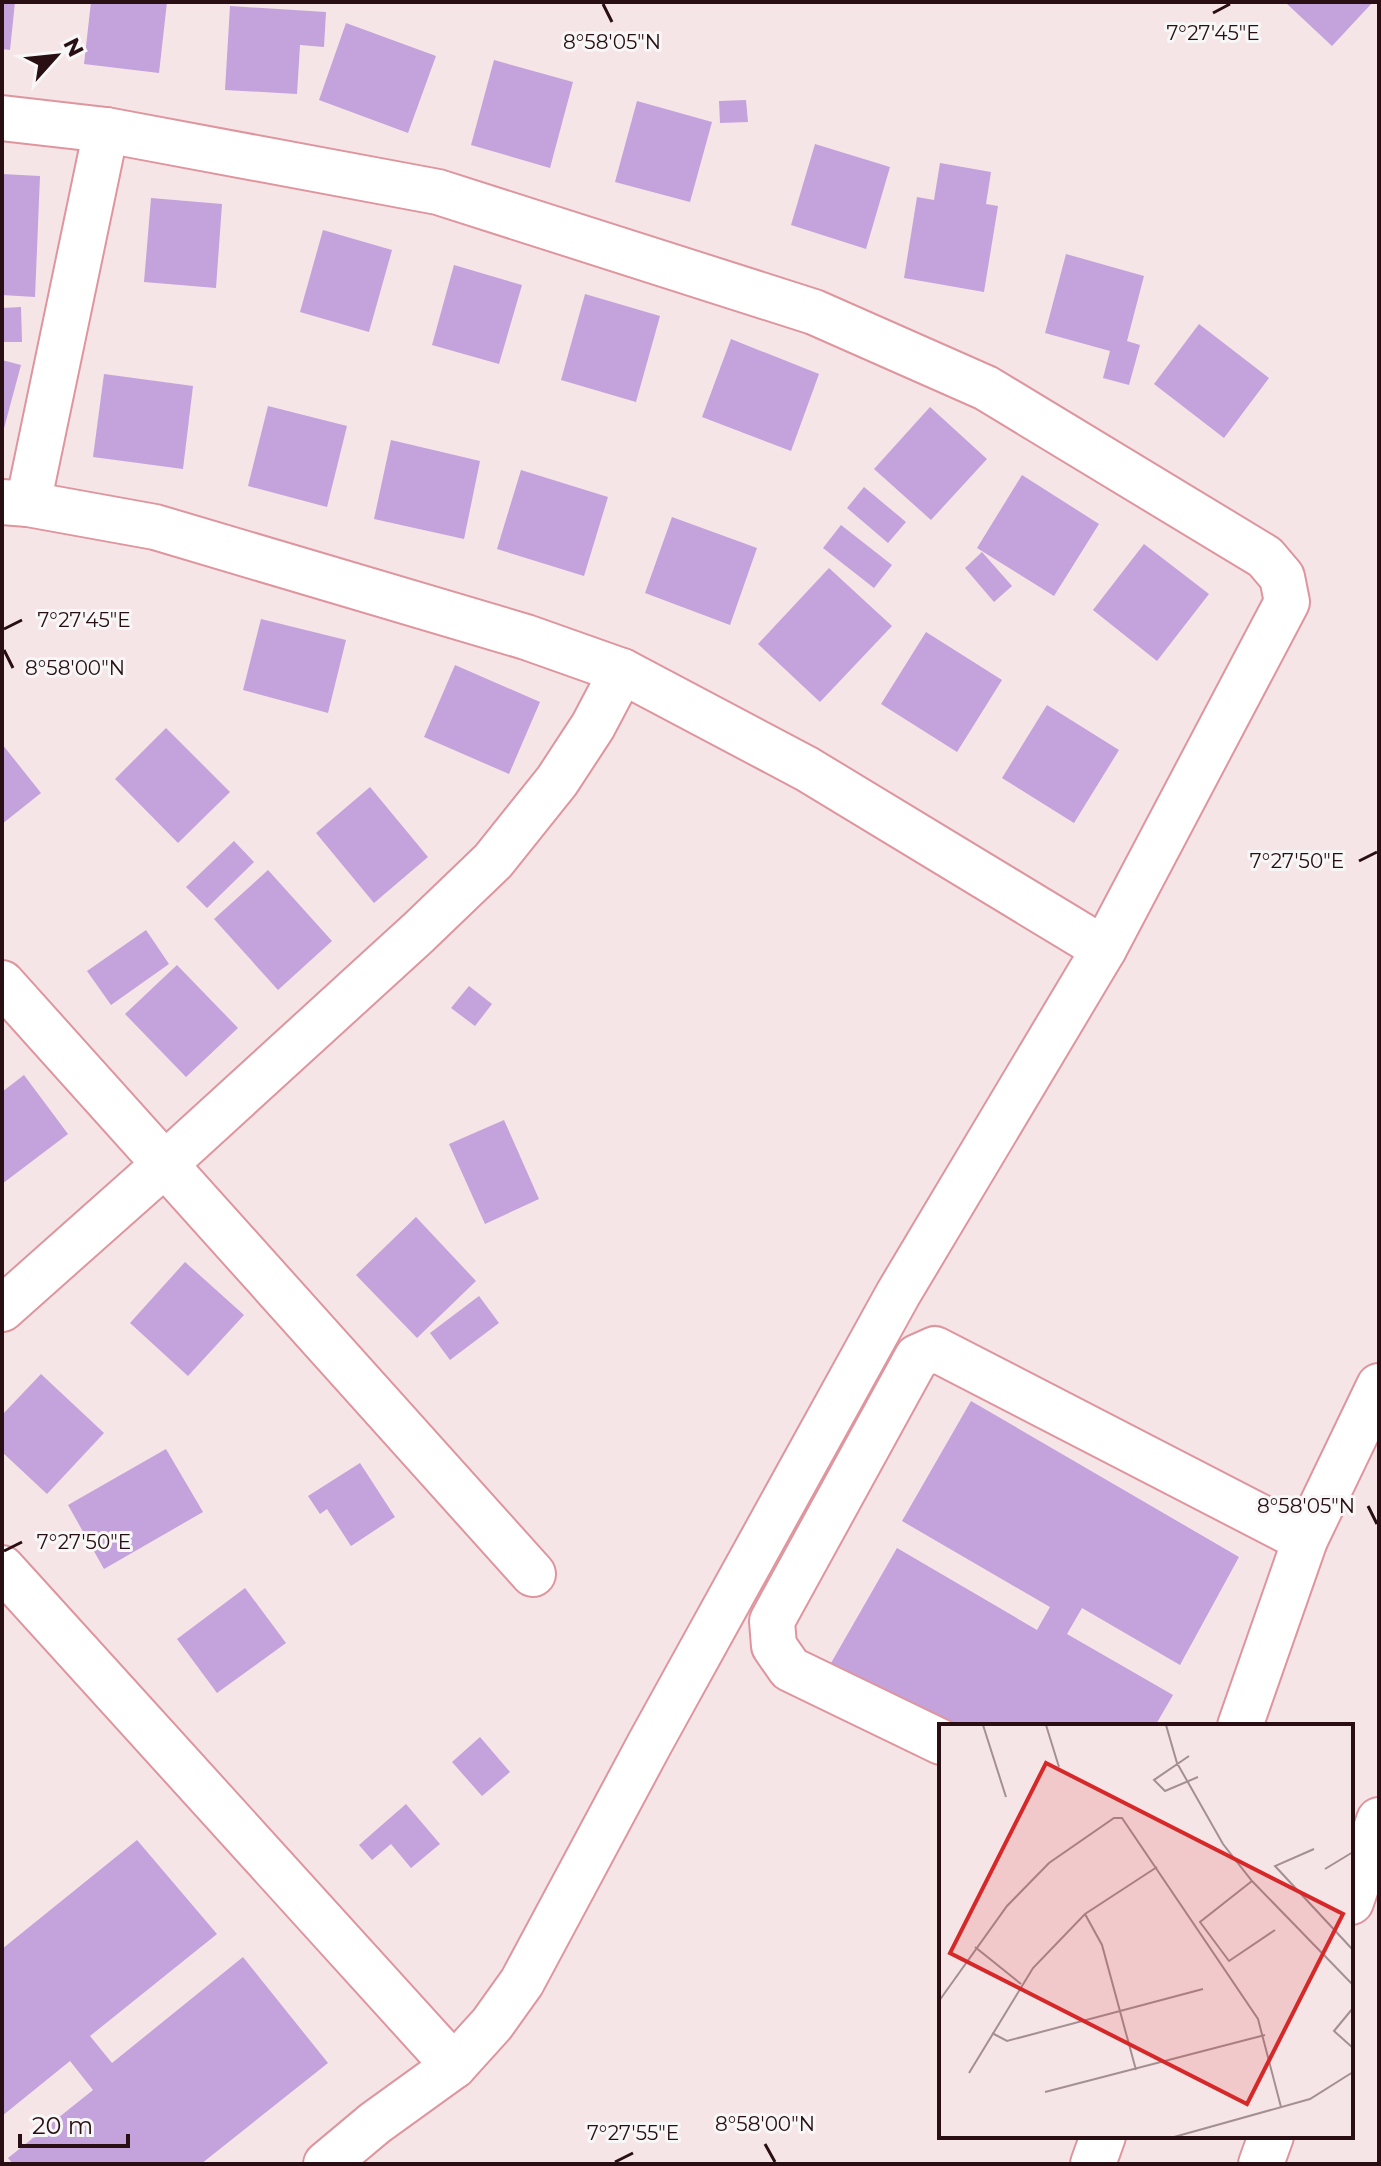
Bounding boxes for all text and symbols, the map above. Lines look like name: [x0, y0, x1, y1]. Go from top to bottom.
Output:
north arrow: [16, 16, 96, 96]
text: 7°27'45"E: [1166, 21, 1260, 45]
text: 8°58'05"N: [563, 30, 661, 54]
text: N: [57, 33, 89, 61]
text: 7°27'45"E: [37, 608, 131, 632]
text: 8°58'00"N: [25, 656, 125, 680]
text: 7°27'50"E: [1250, 849, 1344, 873]
text: 8°58'05"N: [1257, 1494, 1355, 1518]
text: 7°27'50"E: [37, 1530, 131, 1554]
inset map: [939, 1724, 1353, 2138]
scale bar: [20, 2098, 128, 2148]
text: 20 m: [32, 2111, 93, 2140]
text: 8°58'00"N: [715, 2112, 815, 2136]
text: 7°27'55"E: [587, 2121, 679, 2145]

